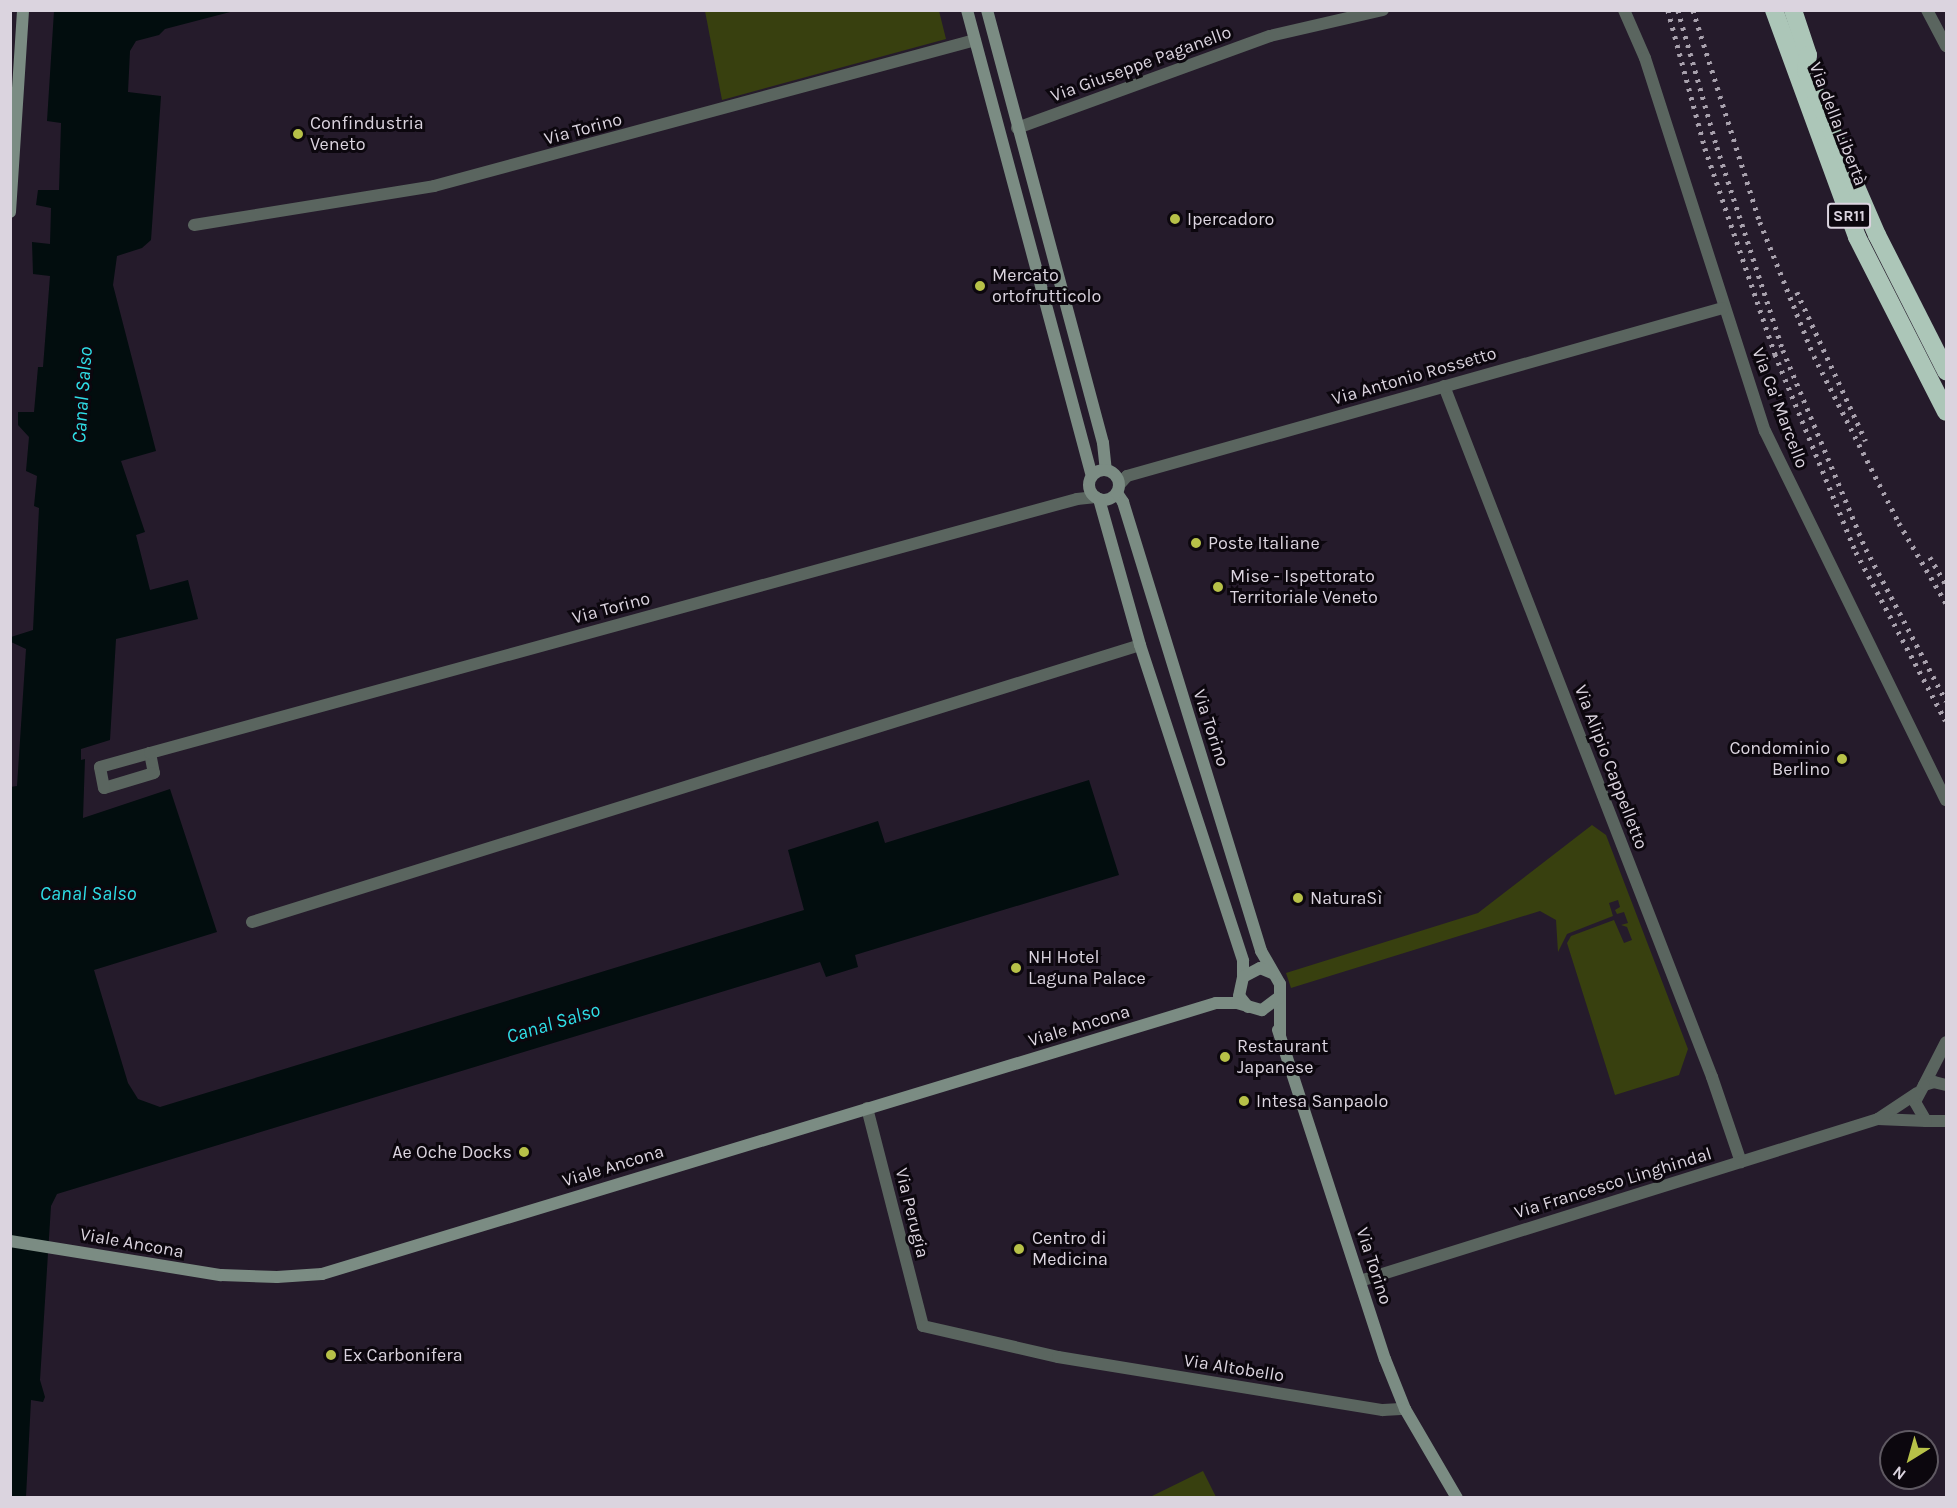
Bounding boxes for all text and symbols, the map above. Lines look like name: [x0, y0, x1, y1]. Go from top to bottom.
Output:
street label: Via Giuseppe Paganello: [1048, 21, 1234, 107]
street label: Via della Libertà: [1804, 59, 1872, 189]
street label: Via Torino: [542, 108, 624, 150]
place label: Confindustria Veneto: [310, 113, 424, 156]
marker: Confindustria Veneto: [291, 127, 305, 141]
road number: SR11: [1826, 203, 1872, 229]
place label: Ipercadoro: [1187, 208, 1274, 230]
marker: Ipercadoro: [1168, 212, 1182, 226]
place label: Mercato ortofrutticolo: [992, 265, 1101, 308]
marker: Mercato ortofrutticolo: [973, 279, 987, 293]
street label: Via Antonio Rossetto: [1329, 342, 1499, 410]
street label: Via Ca' Marcello: [1747, 345, 1813, 471]
water label: Canal Salso: [67, 346, 97, 444]
place label: Poste Italiane: [1208, 532, 1320, 554]
marker: Poste Italiane: [1189, 536, 1203, 550]
place label: Mise - Ispettorato Territoriale Veneto: [1230, 566, 1378, 608]
marker: Mise - Ispettorato Territoriale Veneto: [1211, 580, 1225, 594]
street label: Via Torino: [570, 587, 652, 629]
street label: Via Alipio Cappelletto: [1570, 682, 1652, 852]
street label: Via Torino: [1188, 687, 1234, 769]
place label: Condominio Berlino: [1729, 738, 1830, 780]
marker: Condominio Berlino: [1835, 752, 1849, 766]
water label: Canal Salso: [40, 881, 136, 905]
place label: NaturaSì: [1310, 887, 1383, 909]
marker: NaturaSì: [1291, 891, 1305, 905]
place label: NH Hotel Laguna Palace: [1028, 947, 1146, 990]
marker: NH Hotel Laguna Palace: [1009, 961, 1023, 975]
water label: Canal Salso: [503, 997, 603, 1049]
street label: Viale Ancona: [1026, 1000, 1132, 1052]
place label: Restaurant Japanese: [1237, 1036, 1328, 1078]
marker: Restaurant Japanese: [1218, 1050, 1232, 1064]
place label: Intesa Sanpaolo: [1256, 1090, 1388, 1112]
marker: Intesa Sanpaolo: [1237, 1094, 1251, 1108]
street label: Viale Ancona: [560, 1140, 666, 1192]
place label: Ae Oche Docks: [392, 1141, 512, 1163]
street label: Via Francesco Linghindal: [1512, 1143, 1714, 1223]
marker: Ae Oche Docks: [517, 1145, 531, 1159]
street label: Via Perugia: [890, 1166, 934, 1260]
street label: Viale Ancona: [78, 1223, 186, 1263]
street label: Via Torino: [1351, 1225, 1397, 1307]
place label: Centro di Medicina: [1032, 1228, 1108, 1270]
marker: Centro di Medicina: [1010, 1240, 1028, 1258]
place label: Ex Carbonifera: [343, 1344, 463, 1366]
marker: Ex Carbonifera: [324, 1348, 338, 1362]
street label: Via Altobello: [1182, 1349, 1286, 1387]
north arrow: [1879, 1430, 1939, 1490]
text: N: [1889, 1462, 1909, 1484]

